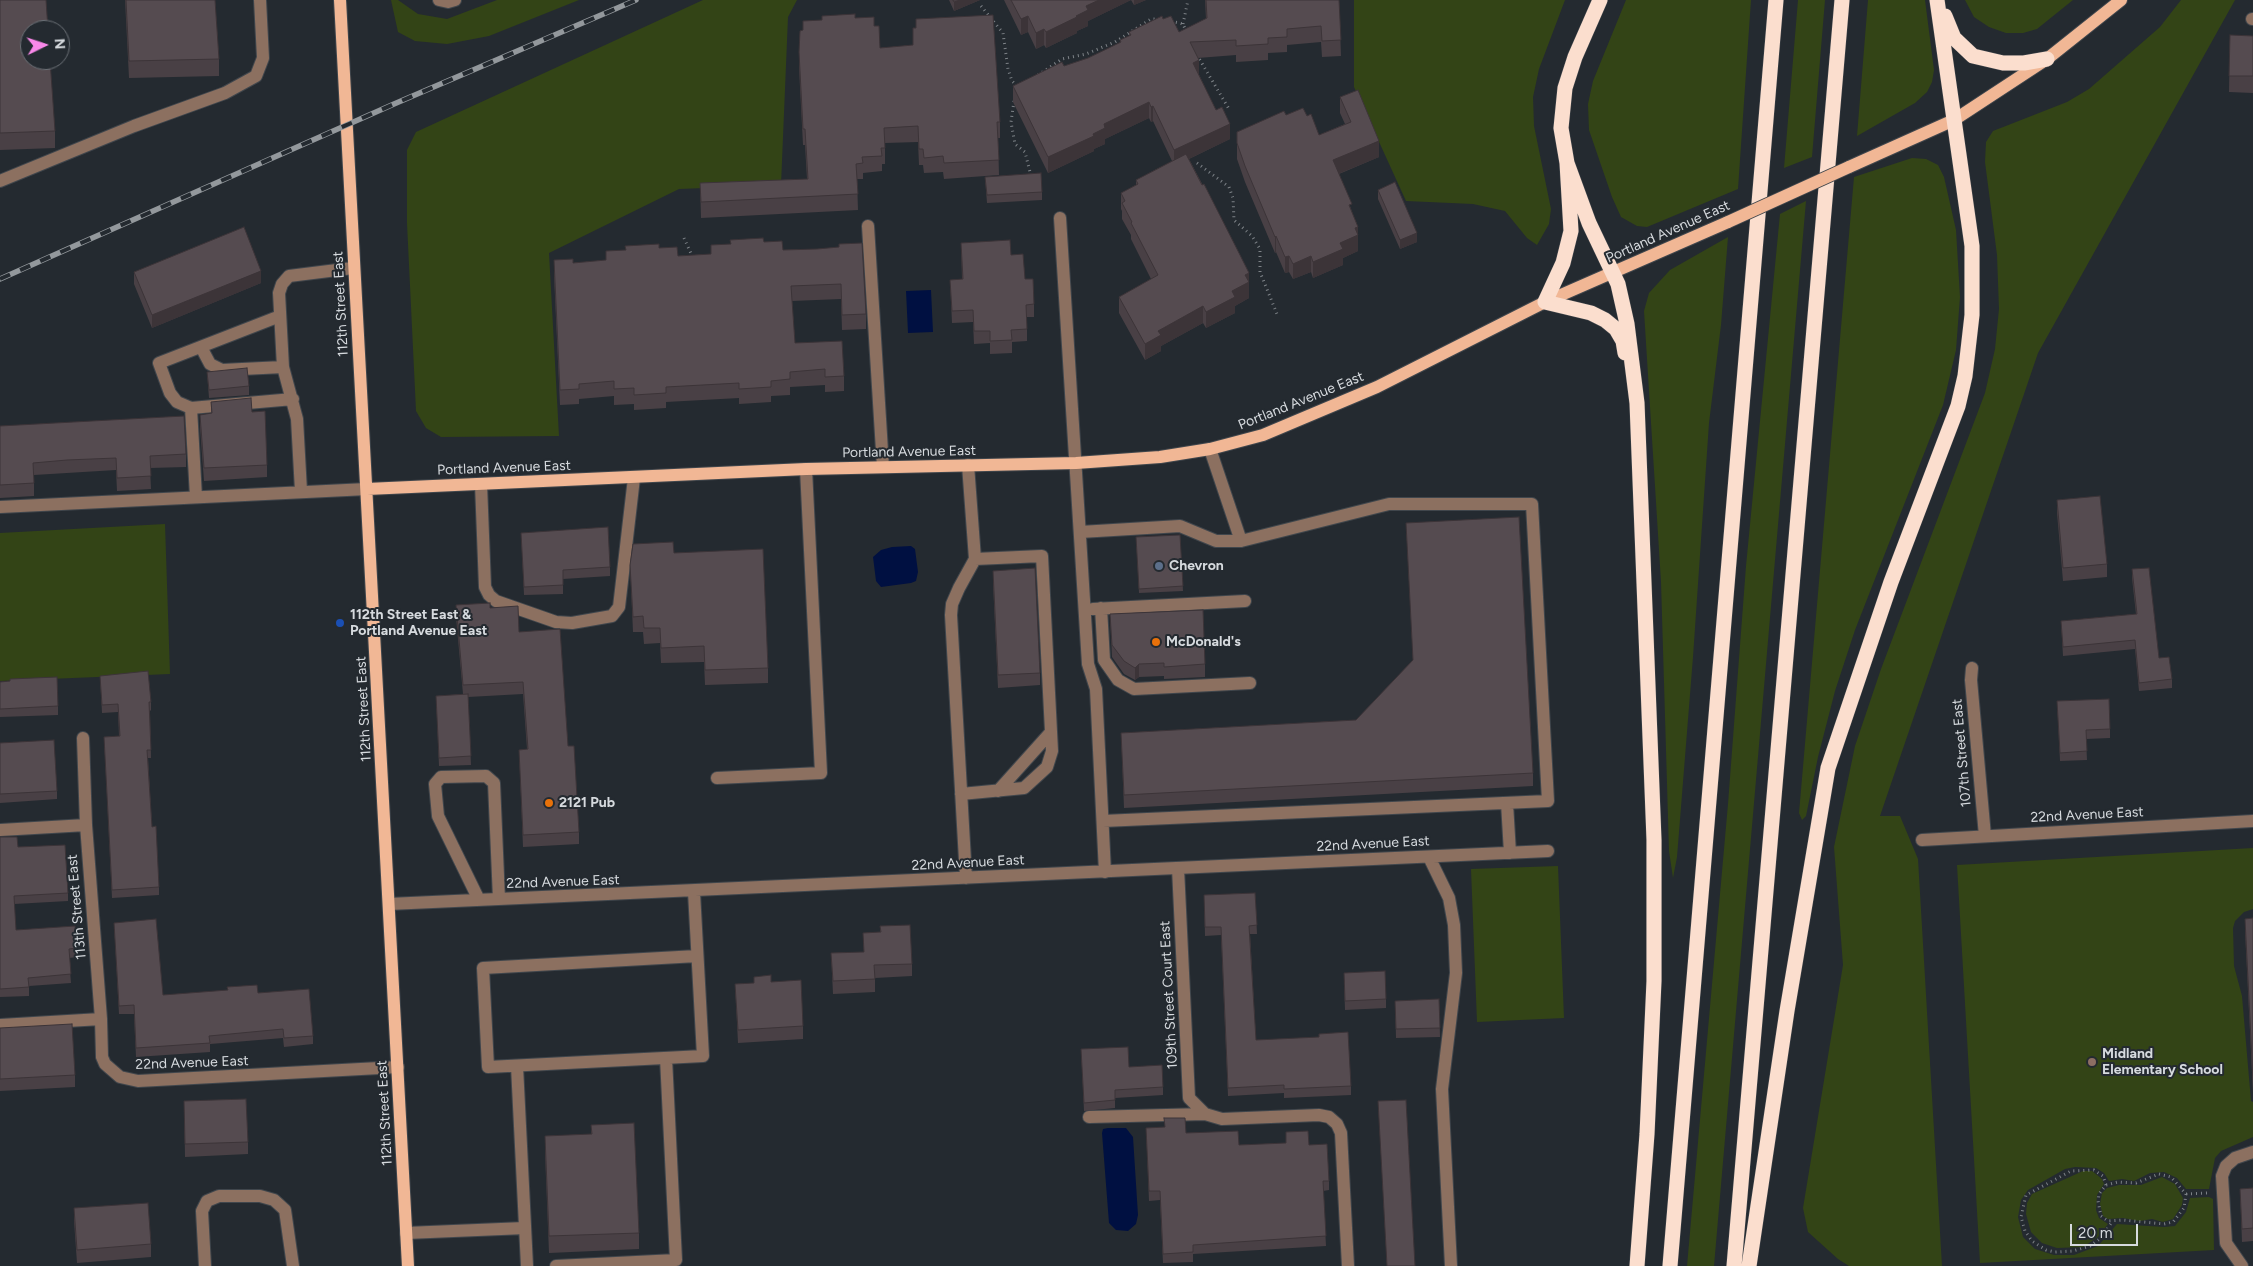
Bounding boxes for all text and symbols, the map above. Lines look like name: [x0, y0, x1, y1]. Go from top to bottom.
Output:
north arrow: [20, 20, 70, 70]
text: N: [51, 38, 68, 50]
street label: Portland Avenue East: [1603, 197, 1733, 267]
street label: 112th Street East: [330, 251, 352, 357]
street label: Portland Avenue East: [1236, 368, 1366, 434]
street label: Portland Avenue East: [842, 442, 976, 462]
street label: Portland Avenue East: [437, 457, 571, 479]
place label: Chevron: [1169, 558, 1224, 574]
marker: Chevron: [1153, 560, 1165, 572]
place label: 112th Street East & Portland Avenue East: [350, 607, 487, 640]
marker: 112th Street East & Portland Avenue East: [334, 617, 346, 629]
place label: McDonald's: [1166, 634, 1241, 650]
marker: McDonald's: [1150, 636, 1162, 648]
street label: 112th Street East: [353, 656, 375, 762]
street label: 107th Street East: [1949, 698, 1975, 808]
place label: 2121 Pub: [559, 795, 615, 811]
marker: 2121 Pub: [543, 797, 555, 809]
street label: 22nd Avenue East: [2030, 804, 2144, 826]
street label: 22nd Avenue East: [1316, 833, 1430, 855]
street label: 22nd Avenue East: [911, 852, 1025, 874]
street label: 113th Street East: [64, 854, 90, 960]
street label: 22nd Avenue East: [506, 872, 620, 892]
street label: 109th Street Court East: [1157, 920, 1181, 1070]
place label: Midland Elementary School: [2102, 1046, 2223, 1078]
street label: 22nd Avenue East: [135, 1053, 249, 1073]
marker: Midland Elementary School: [2086, 1056, 2098, 1068]
street label: 112th Street East: [374, 1060, 396, 1166]
scale bar: [2073, 1214, 2140, 1246]
text: 20 m: [2078, 1224, 2112, 1242]

